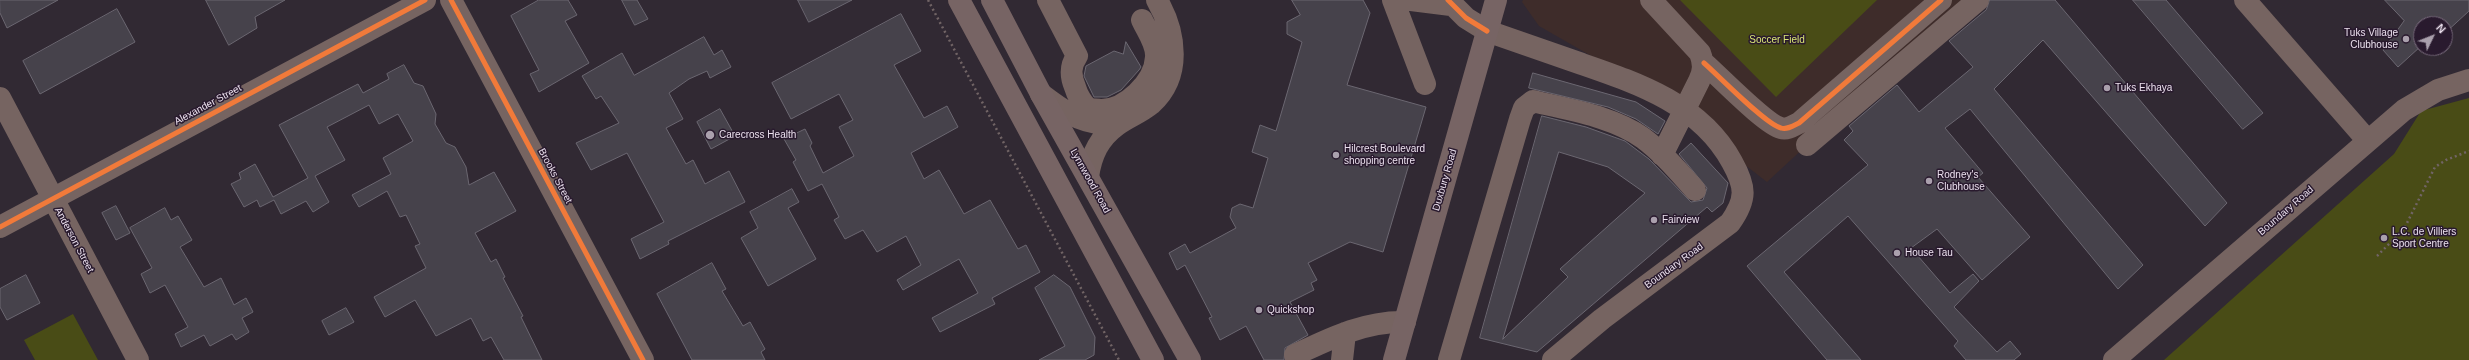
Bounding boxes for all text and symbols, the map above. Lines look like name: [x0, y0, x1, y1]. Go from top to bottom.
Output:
north arrow: [2413, 16, 2453, 56]
text: N: [2434, 21, 2448, 35]
place label: Tuks Village Clubhouse: [2344, 27, 2398, 50]
park label: Soccer Field: [1749, 34, 1805, 46]
marker: Tuks Village Clubhouse: [2401, 34, 2411, 44]
street label: Alexander Street: [172, 82, 244, 128]
place label: Tuks Ekhaya: [2115, 82, 2172, 94]
marker: Tuks Ekhaya: [2102, 83, 2112, 93]
marker: Carecross Health: [704, 129, 716, 141]
place label: Carecross Health: [719, 129, 796, 141]
place label: Hilcrest Boulevard shopping centre: [1344, 143, 1425, 166]
street label: Brooks Street: [535, 146, 575, 206]
street label: Lynnwood Road: [1067, 147, 1113, 215]
street label: Duxbury Road: [1430, 148, 1460, 212]
marker: Hilcrest Boulevard shopping centre: [1331, 150, 1341, 160]
place label: Rodney's Clubhouse: [1937, 169, 1985, 192]
marker: Rodney's Clubhouse: [1924, 176, 1934, 186]
street label: Boundary Road: [2256, 184, 2316, 238]
street label: Anderson Street: [52, 205, 96, 275]
place label: Fairview: [1662, 214, 1699, 226]
marker: Fairview: [1649, 215, 1659, 225]
place label: L.C. de Villiers Sport Centre: [2392, 226, 2456, 250]
marker: L.C. de Villiers Sport Centre: [2379, 233, 2389, 243]
street label: Boundary Road: [1642, 241, 1706, 291]
place label: House Tau: [1905, 247, 1953, 259]
marker: House Tau: [1892, 248, 1902, 258]
place label: Quickshop: [1267, 304, 1314, 316]
marker: Quickshop: [1254, 305, 1264, 315]

